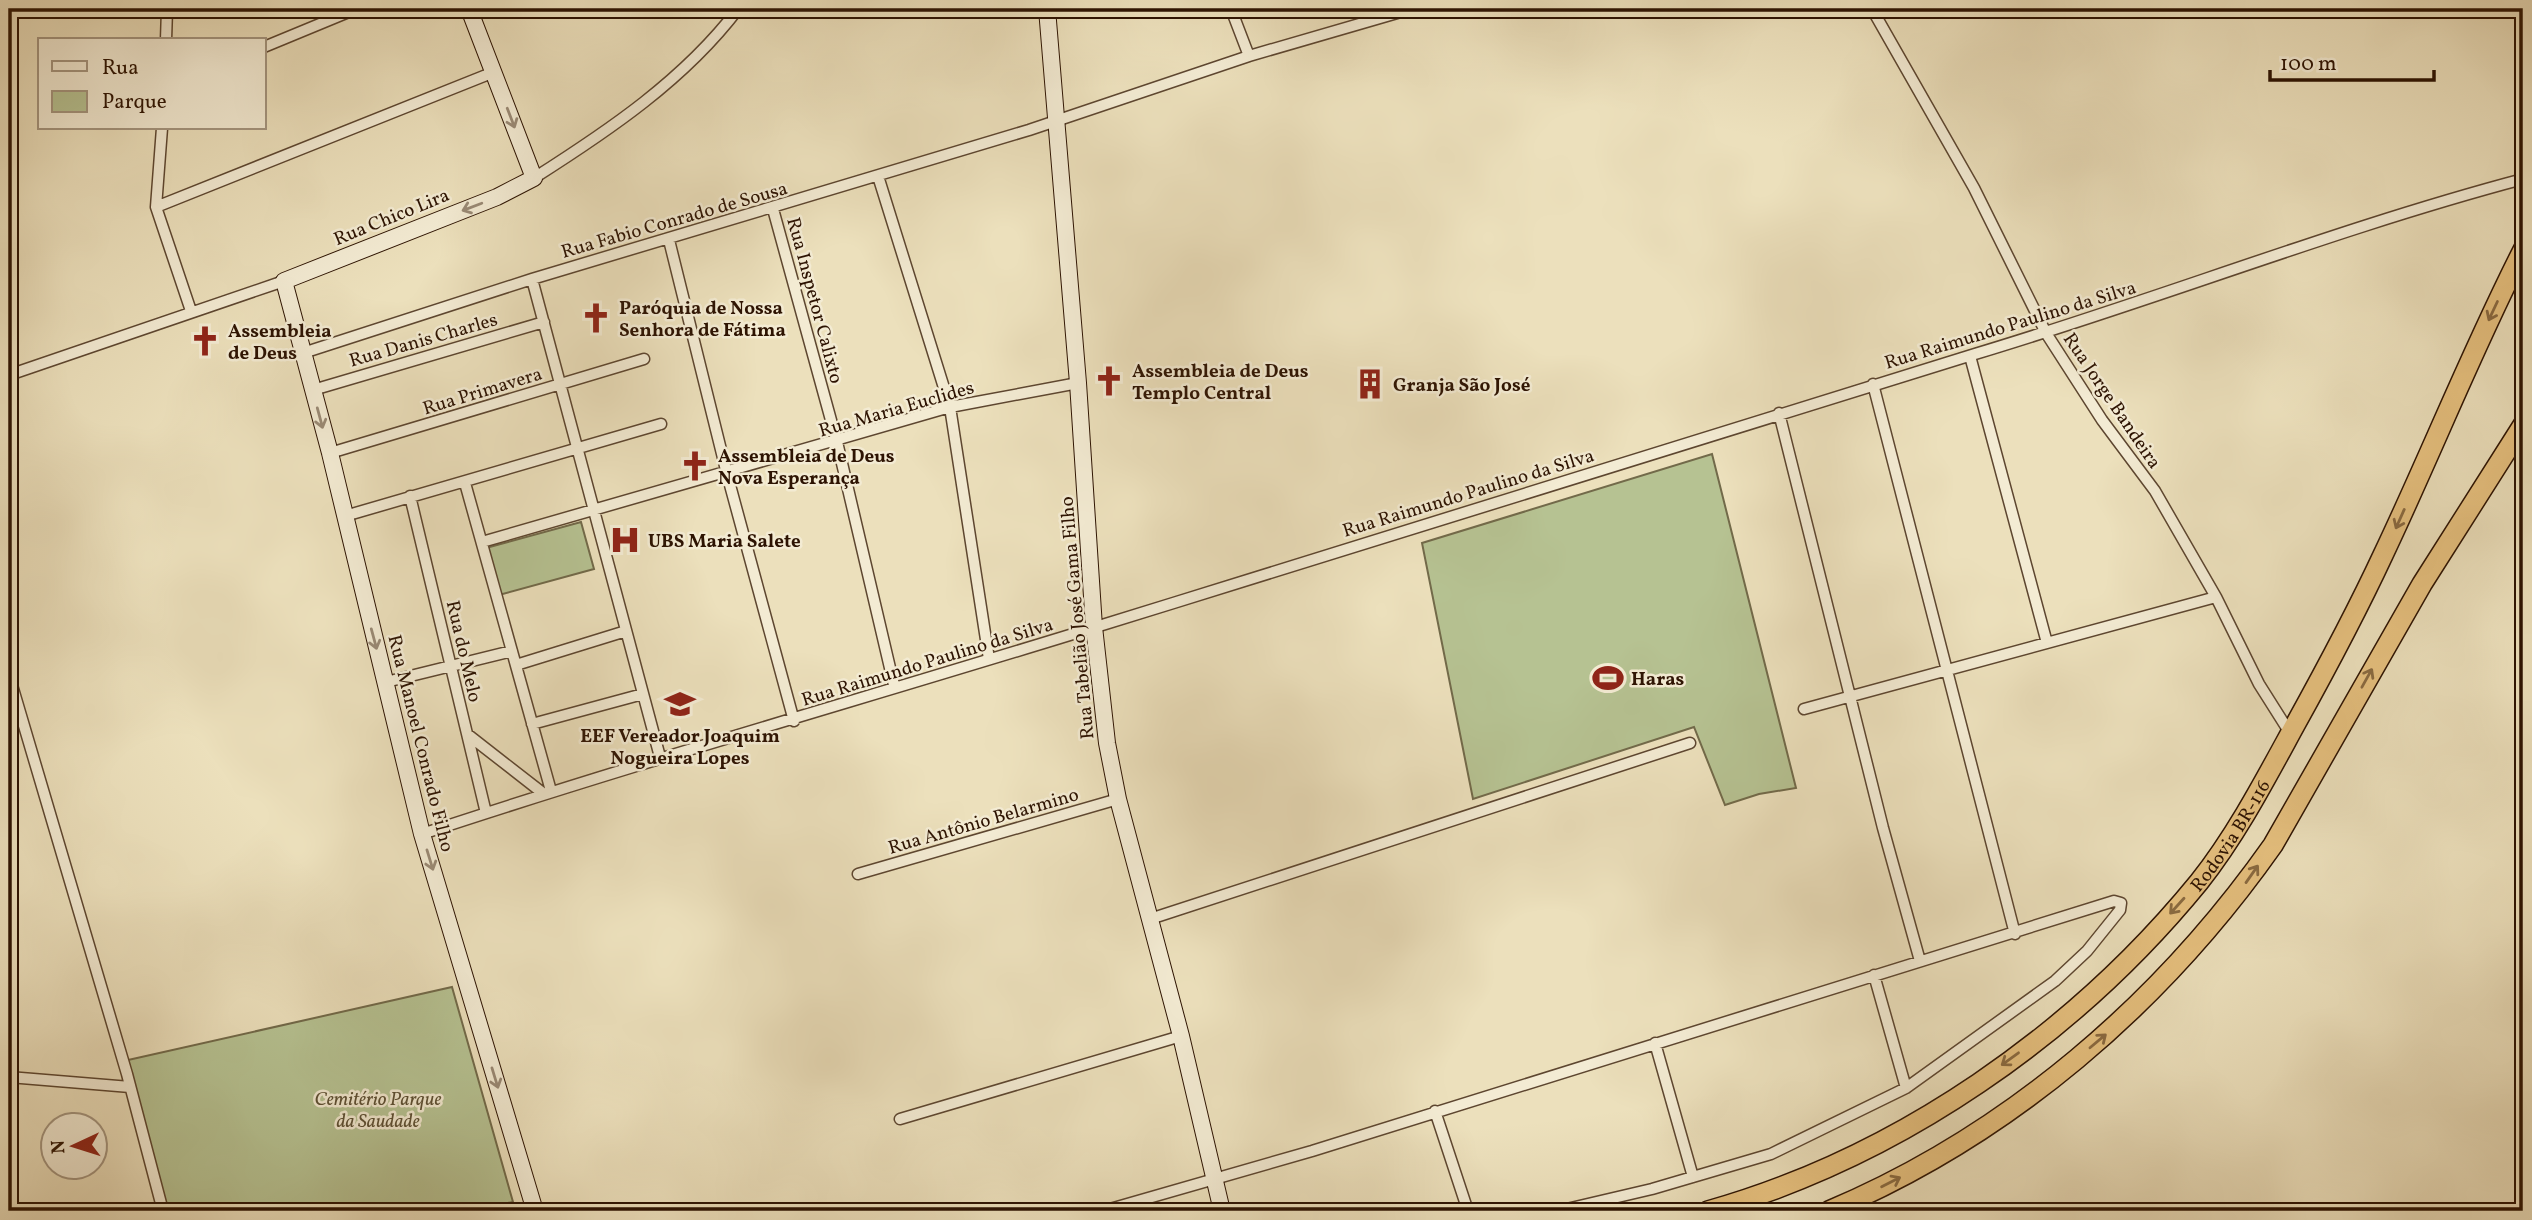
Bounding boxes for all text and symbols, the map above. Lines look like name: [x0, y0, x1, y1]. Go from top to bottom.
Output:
legend: [38, 38, 266, 130]
scale bar: [2270, 38, 2434, 82]
text: 100 m: [2280, 50, 2337, 79]
text: Rua: [102, 54, 139, 83]
text: Parque: [102, 88, 167, 117]
one-way arrow: [506, 107, 518, 129]
street label: Rua Fabio Conrado de Sousa: [558, 176, 791, 266]
street label: Rua Chico Lira: [330, 183, 453, 253]
one-way arrow: [461, 201, 483, 214]
street label: Rua Inspetor Calixto: [779, 214, 849, 387]
street label: Rua Raimundo Paulino da Silva: [1882, 275, 2140, 377]
place label: Paróquia de Nossa Senhora de Fátima: [619, 296, 786, 344]
one-way arrow: [2486, 300, 2499, 321]
church icon: Paróquia de Nossa Senhora de Fátima: [579, 301, 613, 335]
street label: Rua Danis Charles: [346, 307, 501, 375]
place label: Assembleia de Deus: [228, 319, 332, 367]
church icon: Assembleia de Deus: [188, 324, 222, 358]
street label: Rua Jorge Bandeira: [2056, 328, 2167, 474]
place label: Assembleia de Deus Templo Central: [1132, 359, 1309, 407]
street label: Rua Primavera: [420, 361, 546, 422]
church icon: Assembleia de Deus Templo Central: [1092, 364, 1126, 398]
building icon: Granja São José: [1353, 367, 1387, 401]
place label: Granja São José: [1393, 373, 1531, 399]
street label: Rua Maria Euclides: [816, 375, 977, 445]
one-way arrow: [314, 406, 327, 429]
street label: Rua Raimundo Paulino da Silva: [1340, 443, 1598, 545]
place label: Assembleia de Deus Nova Esperança: [718, 444, 895, 492]
church icon: Assembleia de Deus Nova Esperança: [678, 449, 712, 483]
street label: Rua Tabelião José Gama Filho: [1054, 495, 1102, 740]
one-way arrow: [2392, 507, 2405, 529]
hospital icon: UBS Maria Salete: [608, 523, 642, 557]
place label: UBS Maria Salete: [648, 529, 801, 555]
street label: Rua do Melo: [439, 598, 487, 705]
street label: Rua Raimundo Paulino da Silva: [799, 612, 1057, 714]
one-way arrow: [369, 628, 382, 650]
street label: Rua Manoel Conrado Filho: [380, 632, 460, 855]
sports icon: Haras: [1591, 661, 1625, 695]
place label: Haras: [1631, 667, 1685, 693]
one-way arrow: [2360, 668, 2374, 688]
school or university icon: EEF Vereador Joaquim Nogueira Lopes: [663, 687, 697, 721]
place label: EEF Vereador Joaquim Nogueira Lopes: [580, 724, 780, 772]
street label: Rodovia BR-116: [2185, 776, 2277, 898]
street label: Rua Antônio Belarmino: [885, 782, 1082, 862]
one-way arrow: [424, 848, 437, 870]
one-way arrow: [2245, 865, 2259, 884]
one-way arrow: [2169, 897, 2185, 915]
one-way arrow: [2089, 1033, 2107, 1049]
one-way arrow: [2001, 1052, 2020, 1067]
one-way arrow: [490, 1066, 503, 1088]
park label: Cemitério Parque da Saudade: [315, 1087, 441, 1135]
north arrow: [38, 1112, 108, 1182]
text: N: [46, 1139, 72, 1155]
one-way arrow: [1880, 1175, 1901, 1189]

